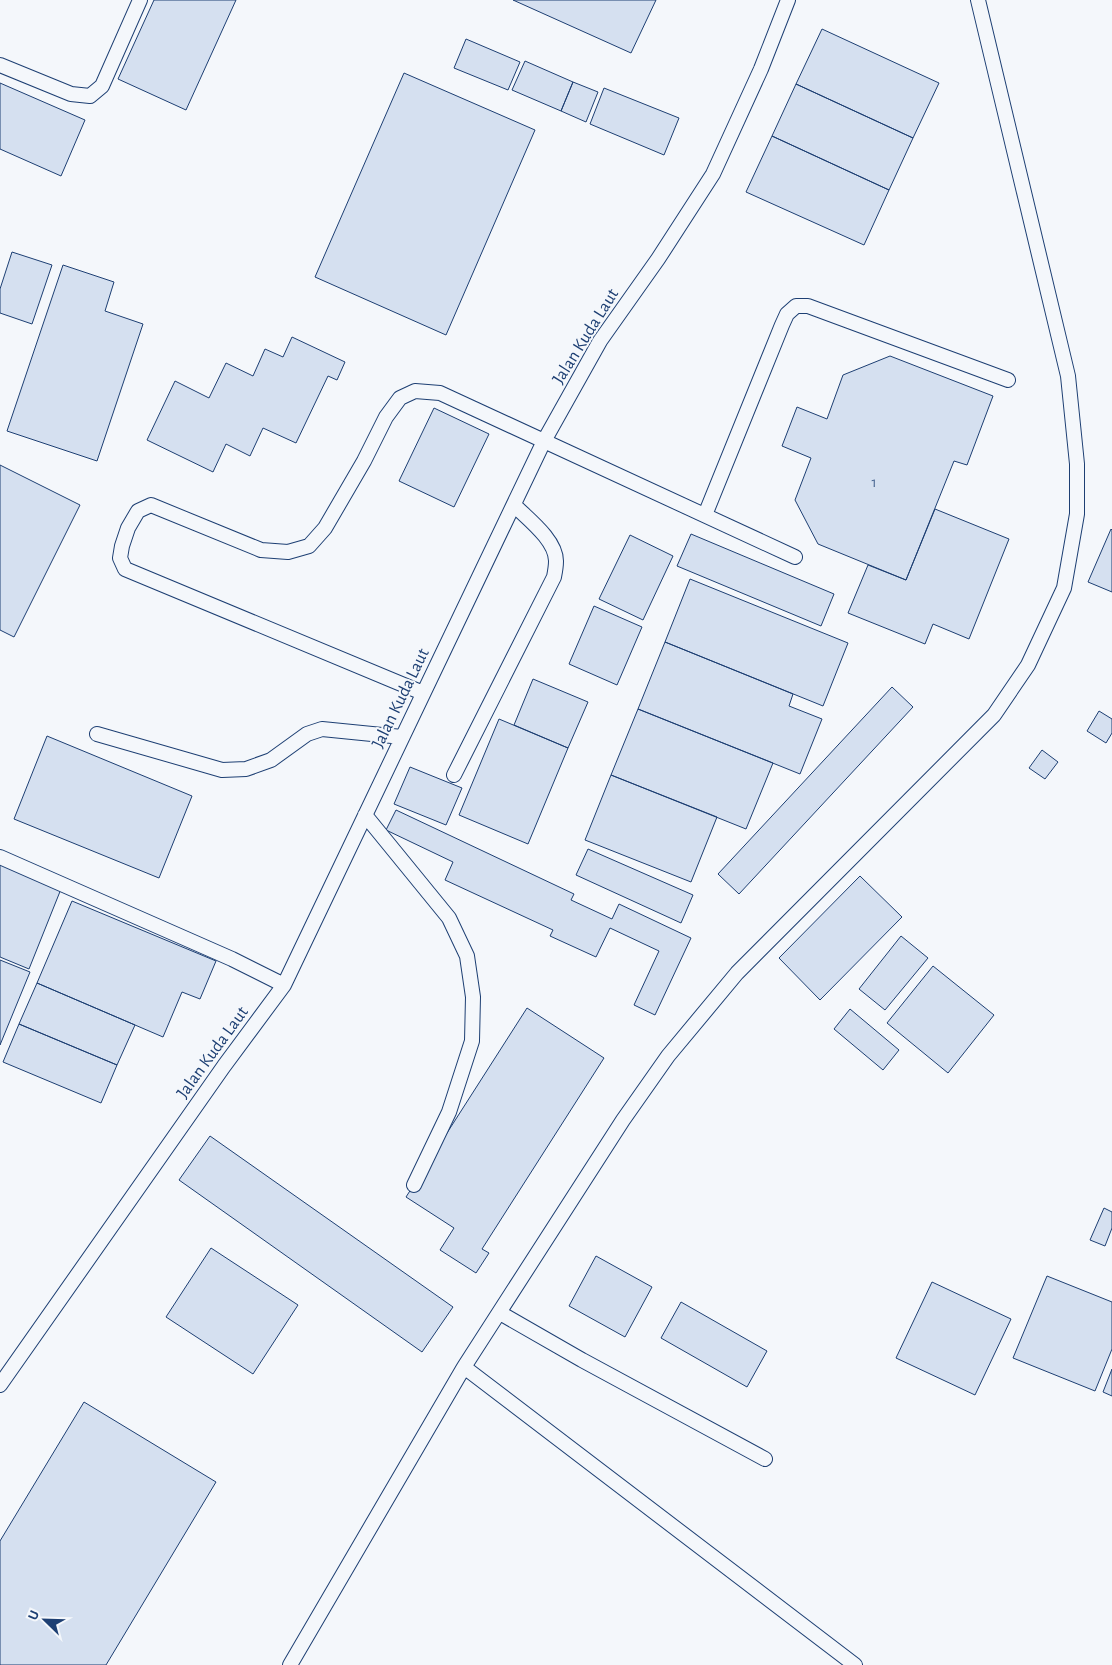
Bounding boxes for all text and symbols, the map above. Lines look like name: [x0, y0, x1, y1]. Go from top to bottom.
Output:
street label: Jalan Kuda Laut: [549, 286, 622, 387]
house number: 1: [871, 475, 877, 490]
street label: Jalan Kuda Laut: [369, 646, 433, 751]
street label: Jalan Kuda Laut: [174, 1003, 252, 1102]
north arrow: [20, 1595, 70, 1645]
text: U: [26, 1608, 42, 1622]

